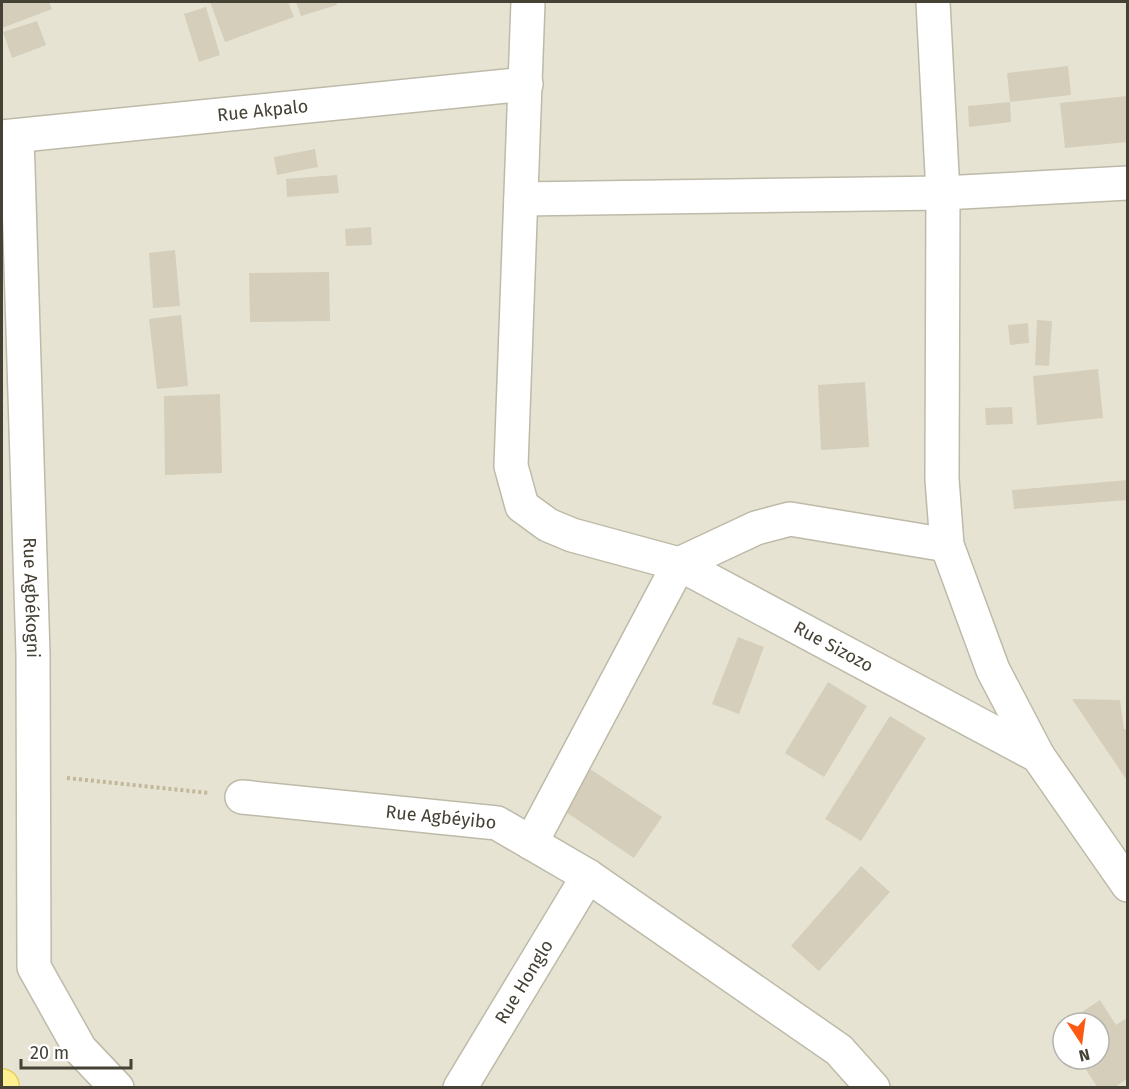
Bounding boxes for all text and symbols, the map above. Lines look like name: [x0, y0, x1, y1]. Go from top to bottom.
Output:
street label: Rue Akpalo: [216, 95, 309, 126]
street label: Rue Agbékogni: [18, 537, 44, 658]
street label: Rue Sizozo: [790, 616, 877, 677]
street label: Rue Agbéyibo: [384, 801, 497, 834]
street label: Rue Honglo: [490, 936, 558, 1028]
north arrow: [1051, 1011, 1111, 1071]
scale bar: [21, 1032, 130, 1070]
text: 20 m: [30, 1042, 69, 1064]
text: N: [1077, 1045, 1092, 1066]

